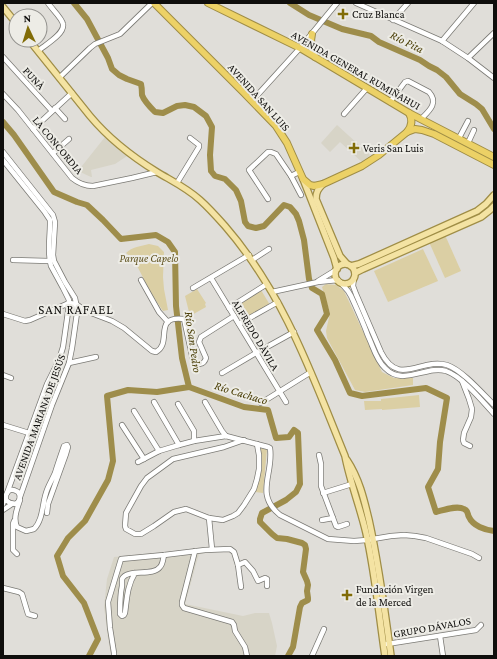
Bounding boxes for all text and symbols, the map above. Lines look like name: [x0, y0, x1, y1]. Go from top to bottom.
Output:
north arrow: [8, 8, 48, 48]
marker: Cruz Blanca: [337, 8, 349, 20]
place label: Cruz Blanca: [352, 8, 405, 20]
text: N: [23, 12, 32, 24]
street label: AVENIDA GENERAL RUMIÑAHUI: [289, 28, 423, 112]
water label: Río Pita: [388, 28, 426, 56]
street label: AVENIDA SAN LUIS: [226, 61, 292, 133]
street label: PUNÀ: [21, 64, 48, 92]
street label: LA CONCORDIA: [30, 114, 86, 177]
marker: Veris San Luis: [348, 142, 360, 154]
place label: Veris San Luis: [363, 142, 423, 154]
park label: Parque Capelo: [119, 252, 179, 265]
street label: ALFREDO DÀVILA: [230, 297, 282, 373]
district label: SAN RAFAEL: [38, 302, 114, 317]
water label: Río San Pedro: [182, 310, 204, 374]
street label: AVENIDA MARIANA DE JESÚS: [11, 352, 68, 482]
water label: Río Cachaco: [213, 378, 269, 408]
place label: Fundación Virgen de la Merced: [356, 583, 434, 608]
marker: Fundación Virgen de la Merced: [341, 589, 353, 601]
street label: GRUPO DÁVALOS: [392, 614, 472, 640]

